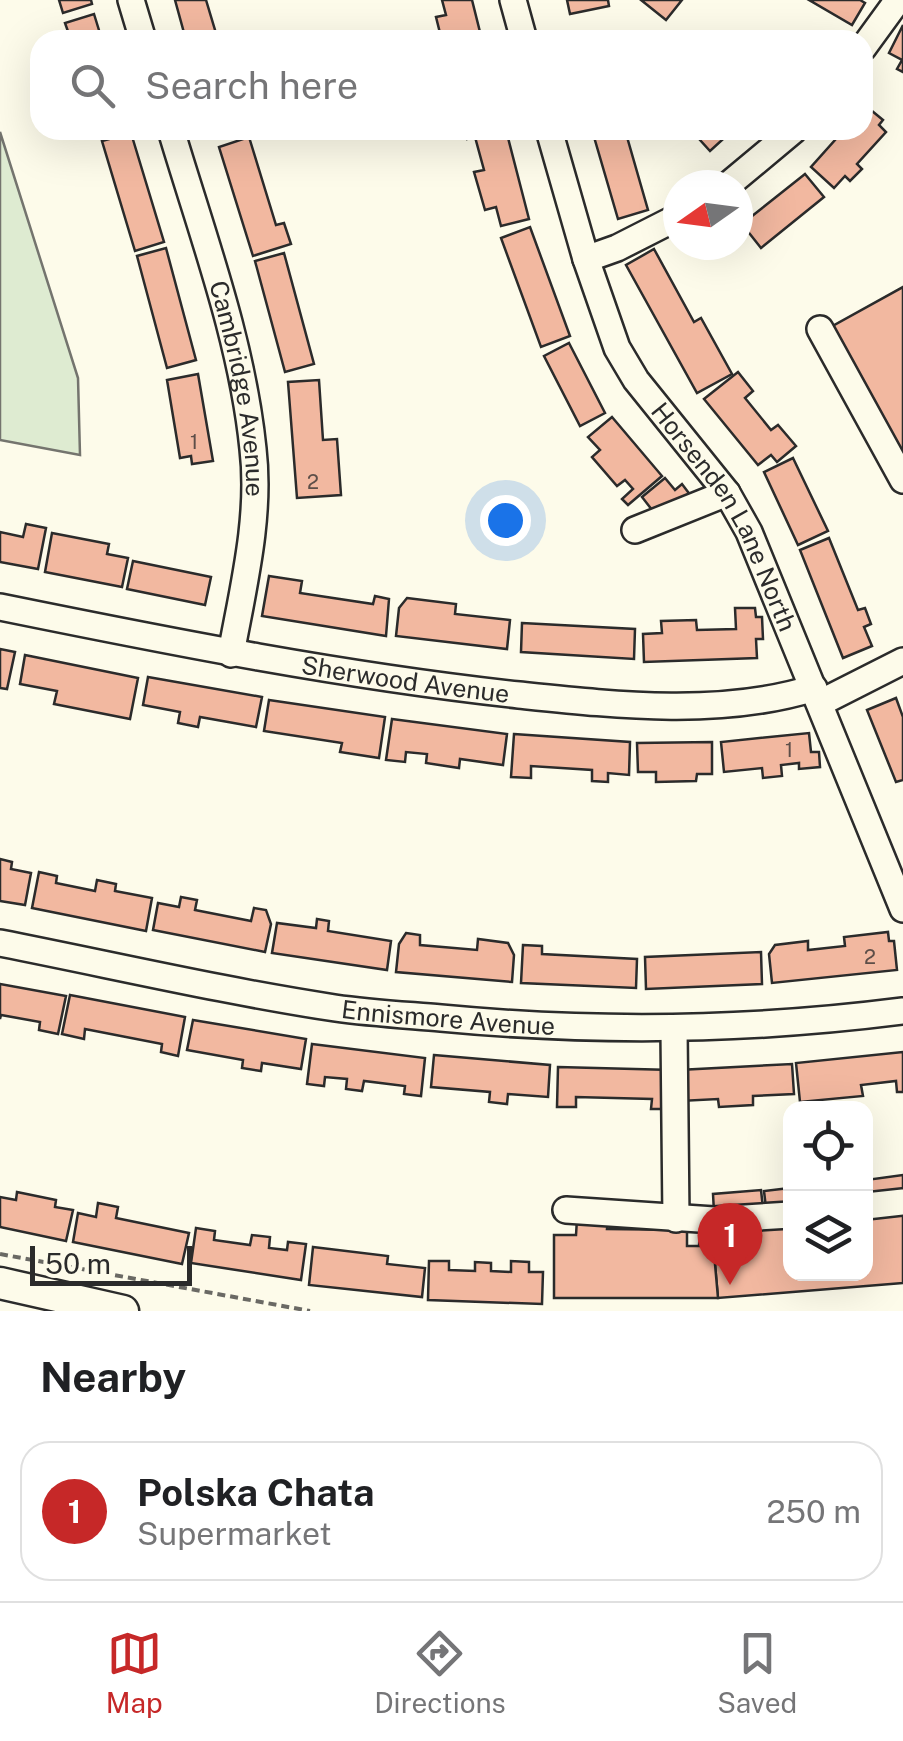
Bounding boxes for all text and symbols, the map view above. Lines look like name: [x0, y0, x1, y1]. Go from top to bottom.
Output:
search box: [30, 30, 873, 140]
icon: search: [65, 58, 120, 113]
text: Search here: [145, 63, 358, 108]
north arrow: [663, 170, 753, 260]
street label: Cambridge Avenue: [203, 277, 270, 497]
street label: Horsenden Lane North: [645, 396, 803, 636]
house number: 1: [190, 430, 198, 454]
house number: 2: [307, 470, 319, 494]
your location: [480, 495, 531, 546]
street label: Sherwood Avenue: [299, 650, 511, 709]
house number: 1: [785, 738, 793, 762]
house number: 2: [864, 945, 876, 969]
street label: Ennismore Avenue: [340, 994, 556, 1041]
map controls: [783, 1101, 873, 1281]
button: locate: [783, 1101, 873, 1191]
button: layers: [783, 1191, 873, 1281]
pin: 1: [698, 1202, 762, 1285]
scale bar: [30, 1241, 192, 1286]
text: 50 m: [45, 1247, 111, 1280]
text: Nearby: [40, 1352, 186, 1401]
text: Polska Chata: [137, 1470, 374, 1515]
text: 1: [68, 1493, 81, 1530]
text: 250 m: [766, 1493, 861, 1530]
text: Supermarket: [137, 1515, 332, 1552]
tab: Map: [106, 1626, 163, 1719]
tab: Directions: [374, 1626, 506, 1719]
tab: Saved: [717, 1626, 797, 1719]

